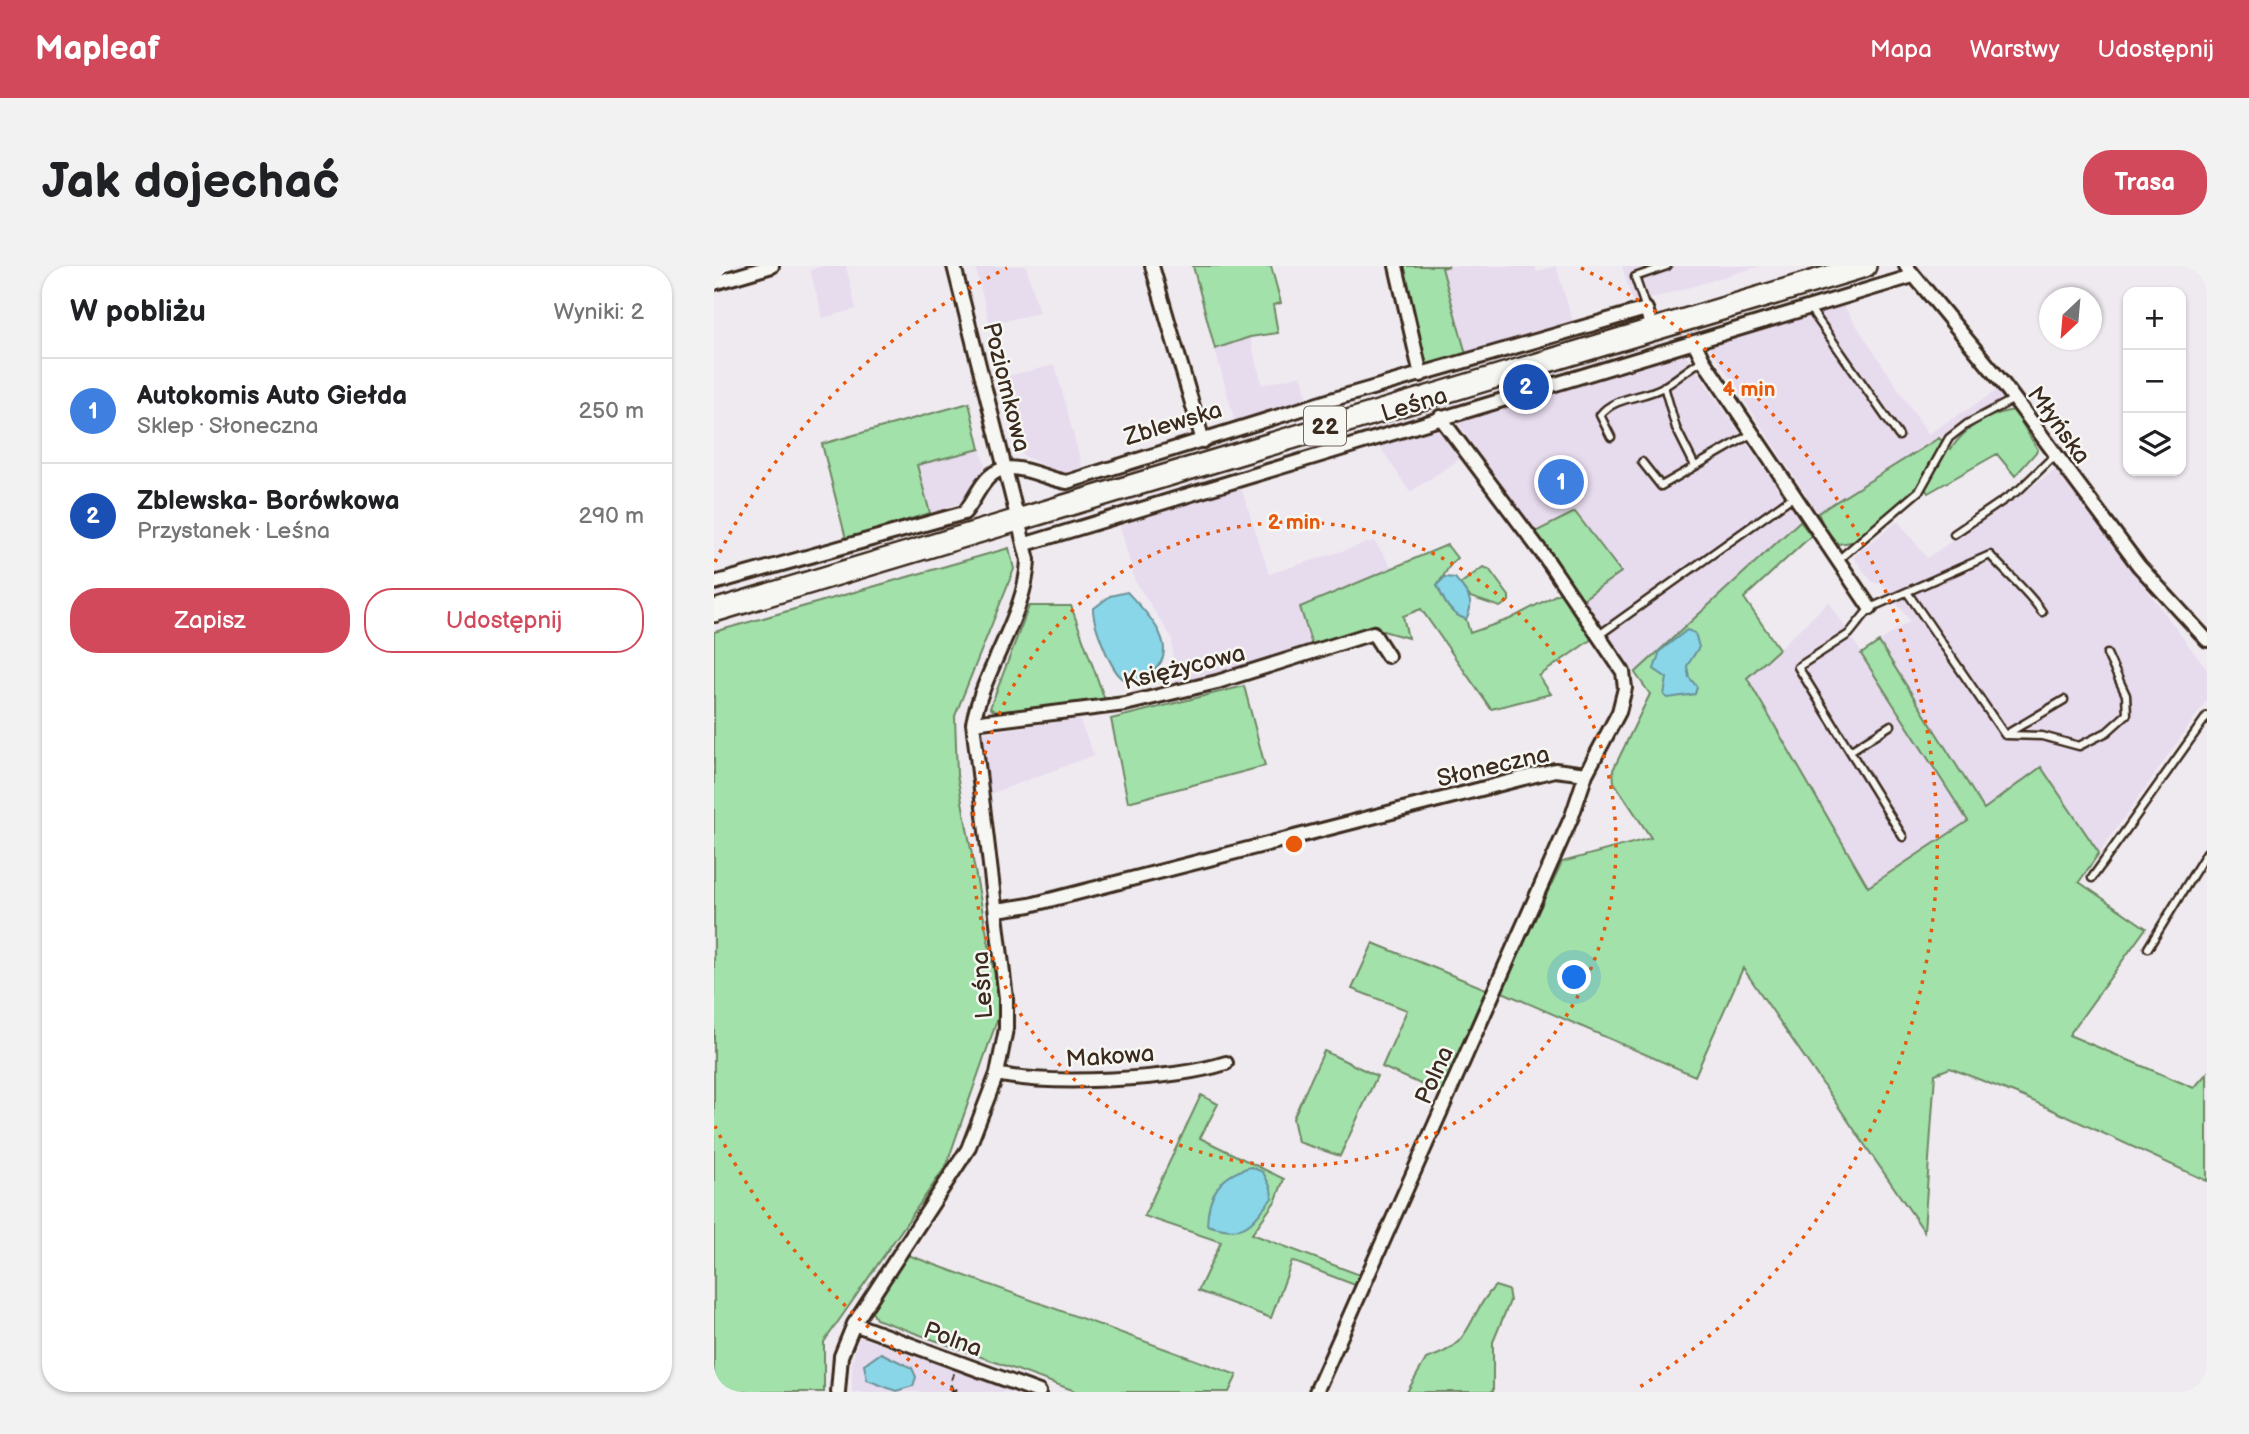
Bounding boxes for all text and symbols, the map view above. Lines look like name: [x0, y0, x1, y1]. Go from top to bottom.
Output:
text: Mapleaf: [35, 29, 160, 69]
text: Mapa: [1870, 35, 1932, 64]
text: Warstwy: [1970, 35, 2060, 64]
text: Udostępnij: [2098, 35, 2214, 64]
button: Trasa: [2083, 150, 2207, 215]
text: Jak dojechać: [42, 153, 340, 212]
north arrow: [2039, 287, 2102, 350]
map controls: [2123, 287, 2186, 476]
button: +: [2123, 287, 2186, 350]
text: W pobliżu: [70, 294, 206, 330]
text: Wyniki: 2: [553, 298, 644, 326]
street label: Poziomkowa: [976, 319, 1037, 455]
button: −: [2123, 350, 2186, 413]
pin: 2: [1503, 361, 1549, 413]
text: 4 min: [1723, 377, 1775, 402]
text: Autokomis Auto Giełda: [137, 381, 407, 412]
street label: Leśna: [1377, 381, 1451, 428]
street label: Młyńska: [2021, 381, 2096, 470]
street label: Zblewska: [1120, 395, 1225, 452]
text: 1: [88, 397, 98, 425]
text: 250 m: [578, 397, 644, 425]
road number: 22: [1304, 406, 1346, 446]
text: Sklep · Słoneczna: [137, 412, 319, 440]
button: layers: [2123, 413, 2186, 476]
pin: 1: [1538, 456, 1584, 508]
text: Zblewska- Borówkowa: [137, 486, 400, 517]
text: 2: [86, 502, 100, 530]
text: 290 m: [578, 502, 644, 530]
text: 2 min: [1267, 510, 1321, 535]
text: Przystanek · Leśna: [137, 517, 330, 545]
button: Zapisz: [70, 588, 350, 653]
button: Udostępnij: [364, 588, 644, 653]
street label: Księżycowa: [1120, 638, 1248, 697]
street label: Słoneczna: [1434, 739, 1552, 794]
centre of rings: [1282, 832, 1306, 856]
street label: Leśna: [966, 950, 999, 1020]
your location: [1557, 960, 1591, 994]
street label: Makowa: [1065, 1039, 1155, 1074]
street label: Polna: [1409, 1042, 1460, 1109]
street label: Polna: [920, 1316, 986, 1363]

